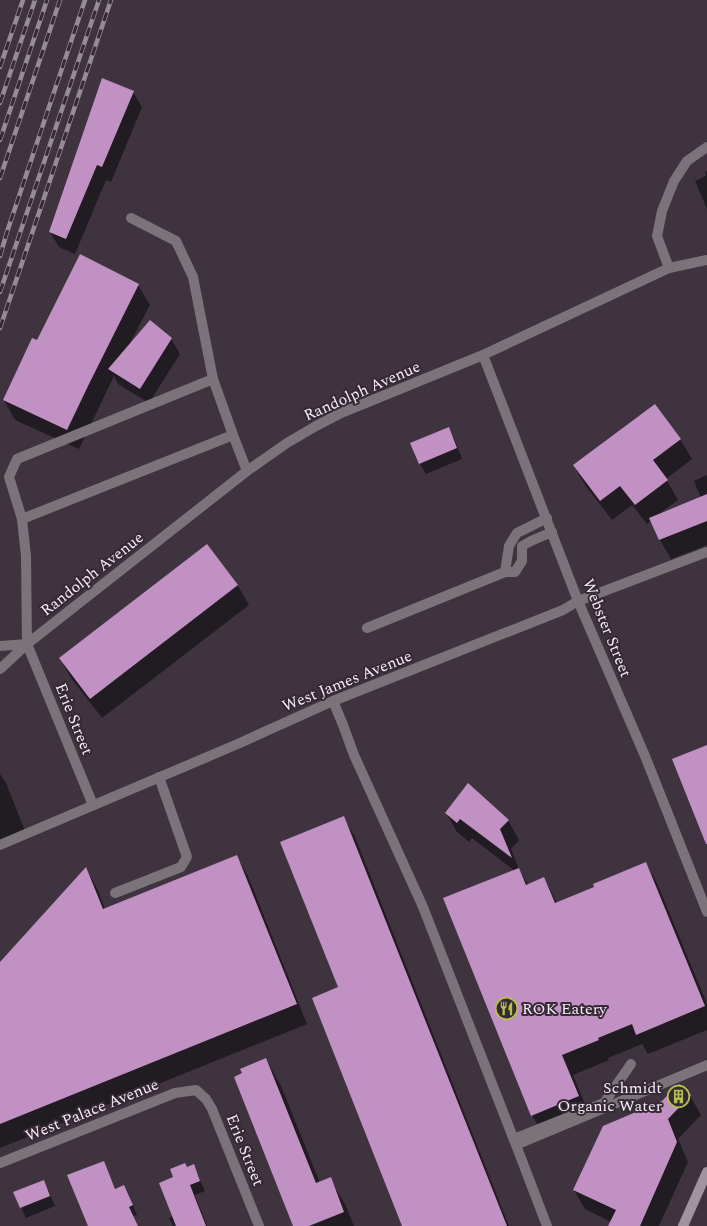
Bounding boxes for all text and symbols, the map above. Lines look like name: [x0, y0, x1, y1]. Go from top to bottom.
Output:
street label: Randolph Avenue: [300, 355, 424, 427]
street label: Randolph Avenue: [35, 526, 149, 622]
street label: Webster Street: [576, 575, 638, 681]
street label: West James Avenue: [278, 644, 416, 718]
street label: Erie Street: [49, 679, 99, 759]
restaurant icon: ROK Eatery: [493, 996, 519, 1022]
place label: ROK Eatery: [522, 997, 608, 1021]
street label: West Palace Avenue: [22, 1072, 162, 1148]
place label: Schmidt Organic Water: [557, 1076, 662, 1118]
building icon: Schmidt Organic Water: [665, 1084, 691, 1110]
street label: Erie Street: [220, 1110, 270, 1190]

